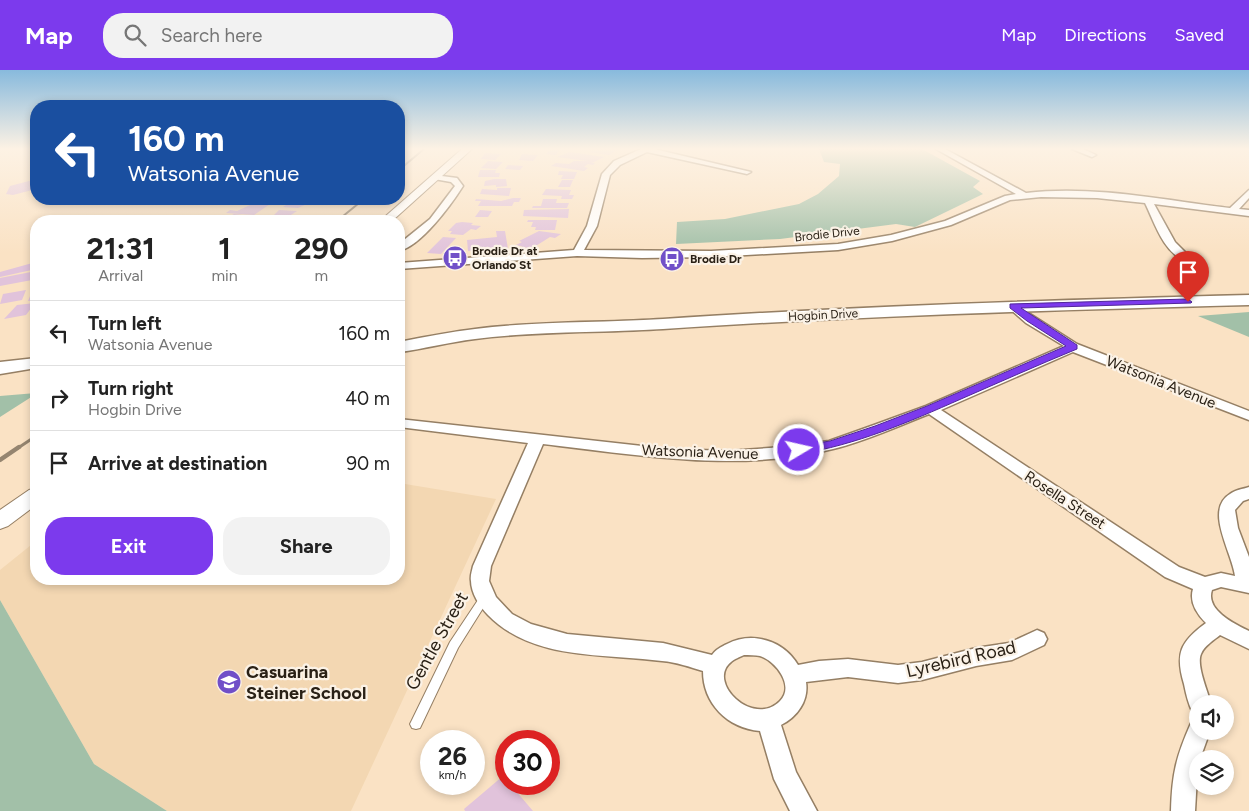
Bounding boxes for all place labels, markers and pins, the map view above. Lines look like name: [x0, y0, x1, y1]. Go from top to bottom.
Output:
place label: Brodie Dr at Orlando St: [472, 244, 538, 272]
bus stop icon: Brodie Dr at Orlando St: [442, 245, 468, 271]
bus stop icon: Brodie Dr: [659, 246, 685, 272]
pin: [1167, 251, 1209, 302]
place label: Brodie Dr: [690, 252, 742, 266]
place label: Casuarina Steiner School: [246, 661, 366, 704]
school or university icon: Casuarina Steiner School: [216, 669, 242, 695]

